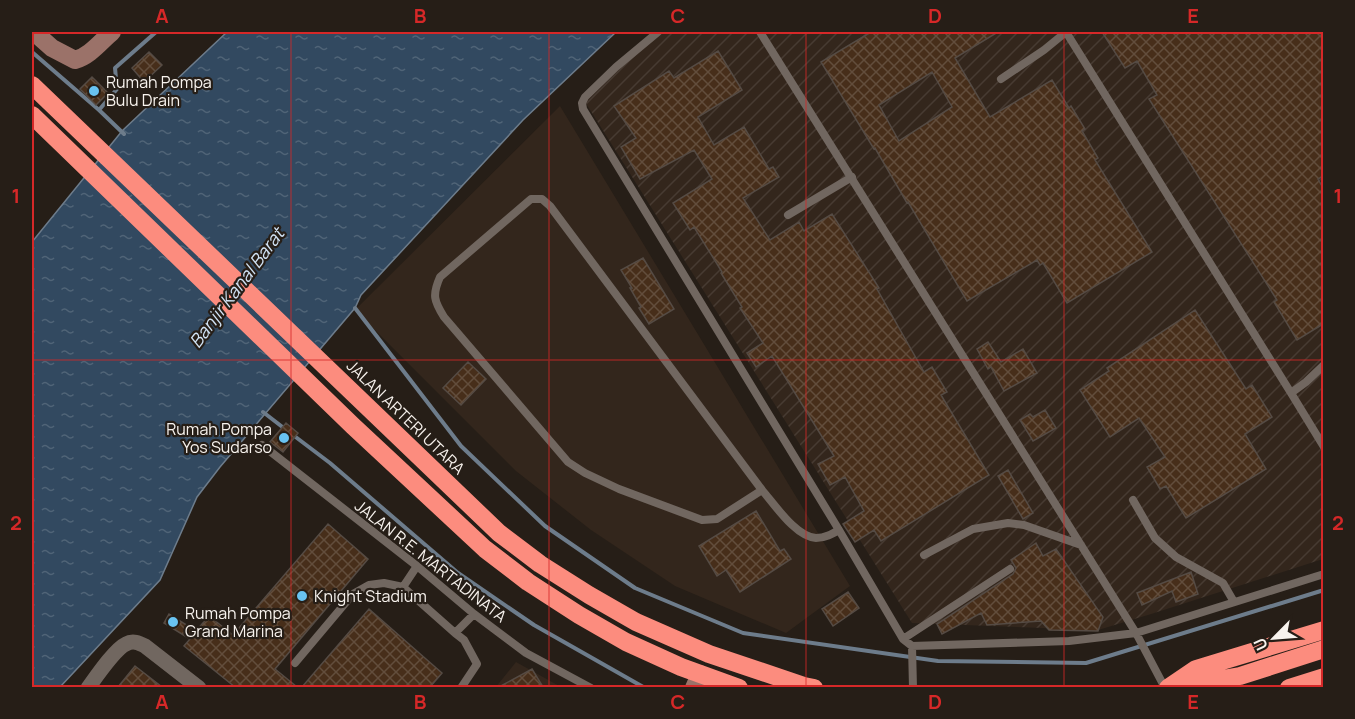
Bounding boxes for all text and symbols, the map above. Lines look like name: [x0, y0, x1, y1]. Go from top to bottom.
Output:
text: A: [155, 2, 169, 29]
text: B: [414, 2, 427, 29]
text: C: [671, 2, 685, 29]
text: D: [928, 2, 942, 29]
text: E: [1187, 2, 1199, 29]
place label: Rumah Pompa Bulu Drain: [106, 71, 212, 111]
marker: Rumah Pompa Bulu Drain: [87, 84, 101, 98]
text: 1: [12, 182, 20, 209]
text: 1: [1334, 182, 1342, 209]
water label: Banjir Kanal Barat: [183, 221, 290, 352]
street label: JALAN ARTERI UTARA: [342, 355, 470, 479]
place label: Rumah Pompa Yos Sudarso: [166, 418, 272, 458]
marker: Rumah Pompa Yos Sudarso: [277, 431, 291, 445]
street label: JALAN R.E. MARTADINATA: [350, 495, 512, 627]
text: 2: [10, 509, 22, 536]
text: 2: [1332, 509, 1344, 536]
place label: Knight Stadium: [314, 585, 427, 607]
marker: Knight Stadium: [295, 589, 309, 603]
place label: Rumah Pompa Grand Marina: [185, 602, 291, 642]
north arrow: [1244, 608, 1304, 668]
marker: Rumah Pompa Grand Marina: [166, 615, 180, 629]
text: U: [1248, 634, 1273, 654]
text: A: [155, 688, 169, 715]
text: B: [414, 688, 427, 715]
text: C: [671, 688, 685, 715]
text: D: [928, 688, 942, 715]
text: E: [1187, 688, 1199, 715]

